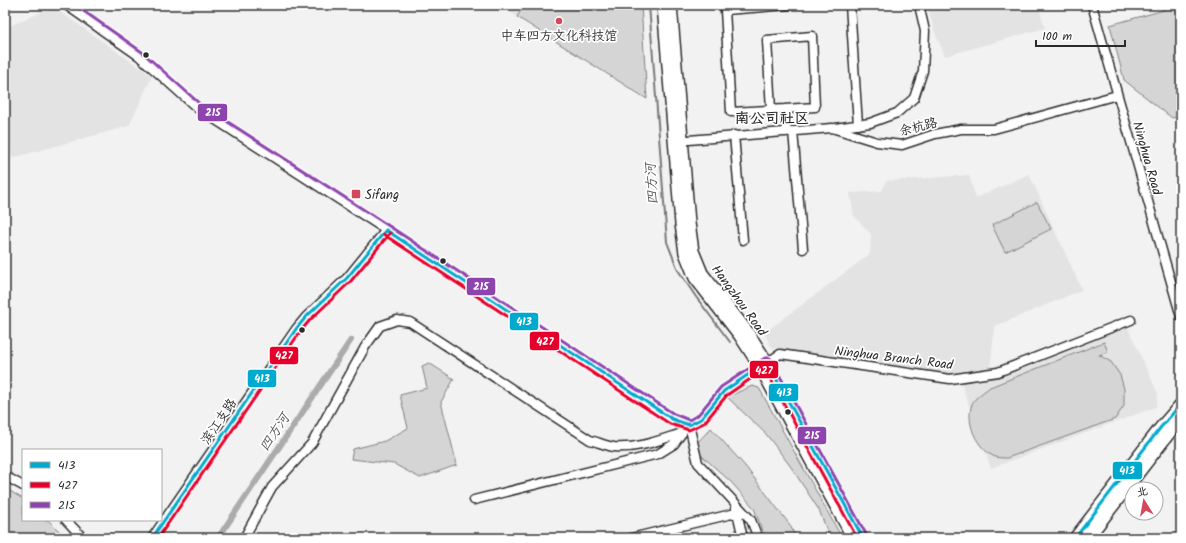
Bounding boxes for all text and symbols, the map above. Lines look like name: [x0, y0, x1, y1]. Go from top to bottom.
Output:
marker: 中车四方文化科技馆: [554, 16, 564, 26]
scale bar: [1036, 22, 1125, 48]
place label: 中车四方文化科技馆: [500, 26, 618, 47]
text: 100 m: [1042, 27, 1073, 46]
unlabelled marker: [141, 50, 151, 60]
line badge: 215: [197, 103, 228, 122]
text: 215: [205, 104, 222, 122]
district label: 南公司社区: [734, 107, 810, 131]
street label: 余杭路: [897, 113, 940, 142]
street label: Ninghua Road: [1126, 119, 1167, 198]
water label: 四方河: [639, 160, 664, 206]
place label: Sifang: [365, 185, 399, 206]
marker: Sifang: [350, 188, 362, 200]
unlabelled marker: [438, 256, 448, 266]
street label: Hangzhou Road: [706, 261, 772, 341]
line badge: 215: [466, 277, 496, 296]
text: 215: [473, 278, 490, 296]
line badge: 413: [509, 312, 539, 331]
text: 413: [516, 313, 532, 331]
unlabelled marker: [297, 325, 307, 335]
line badge: 427: [529, 331, 560, 351]
text: 427: [536, 333, 555, 351]
street label: Ninghua Branch Road: [833, 341, 955, 376]
line badge: 427: [269, 346, 299, 365]
text: 427: [275, 347, 294, 365]
line badge: 427: [749, 360, 779, 379]
text: 427: [755, 362, 774, 380]
line badge: 413: [247, 369, 277, 388]
text: 413: [254, 370, 270, 388]
line badge: 413: [768, 383, 799, 402]
text: 413: [776, 384, 792, 402]
street label: 滨江支路: [196, 394, 242, 449]
water label: 四方河: [254, 407, 297, 456]
unlabelled marker: [783, 407, 793, 417]
line badge: 215: [797, 426, 827, 445]
text: 215: [804, 427, 821, 445]
legend: [22, 449, 162, 521]
text: 413: [58, 456, 75, 475]
line badge: 413: [1112, 461, 1143, 480]
text: 413: [1119, 462, 1135, 480]
text: 427: [58, 476, 78, 495]
north arrow: [1124, 481, 1164, 521]
text: 北: [1135, 482, 1149, 502]
text: 215: [58, 496, 77, 515]

